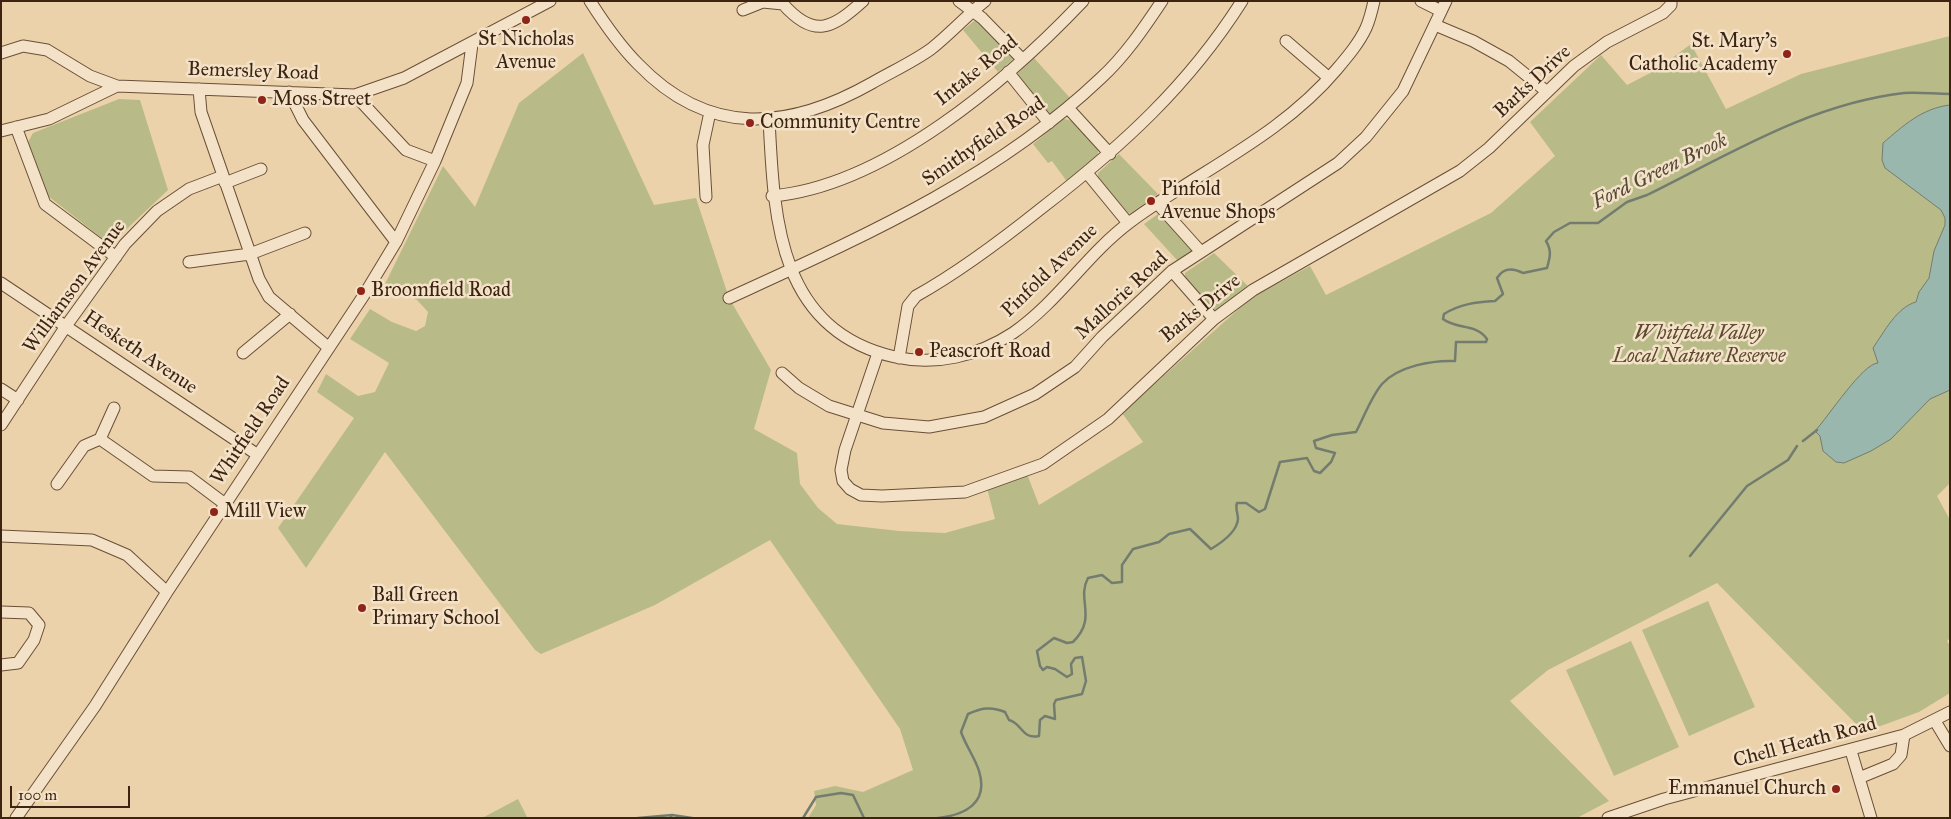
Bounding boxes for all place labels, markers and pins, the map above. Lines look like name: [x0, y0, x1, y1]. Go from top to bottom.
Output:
marker: St Nicholas Avenue: [520, 14, 532, 26]
place label: St Nicholas Avenue: [478, 28, 574, 75]
place label: St. Mary's Catholic Academy: [1629, 30, 1777, 77]
marker: St. Mary's Catholic Academy: [1781, 48, 1793, 60]
place label: Moss Street: [272, 88, 371, 112]
marker: Moss Street: [256, 94, 268, 106]
place label: Community Centre: [760, 111, 920, 135]
marker: Community Centre: [744, 117, 756, 129]
place label: Pinfold Avenue Shops: [1161, 178, 1275, 225]
marker: Pinfold Avenue Shops: [1145, 195, 1157, 207]
place label: Broomfield Road: [371, 279, 511, 303]
marker: Broomfield Road: [355, 285, 367, 297]
place label: Peascroft Road: [929, 340, 1051, 364]
marker: Peascroft Road: [913, 346, 925, 358]
place label: Mill View: [224, 500, 306, 524]
marker: Mill View: [208, 506, 220, 518]
place label: Ball Green Primary School: [372, 584, 500, 631]
marker: Ball Green Primary School: [356, 602, 368, 614]
place label: Emmanuel Church: [1668, 777, 1826, 801]
marker: Emmanuel Church: [1830, 783, 1842, 795]

